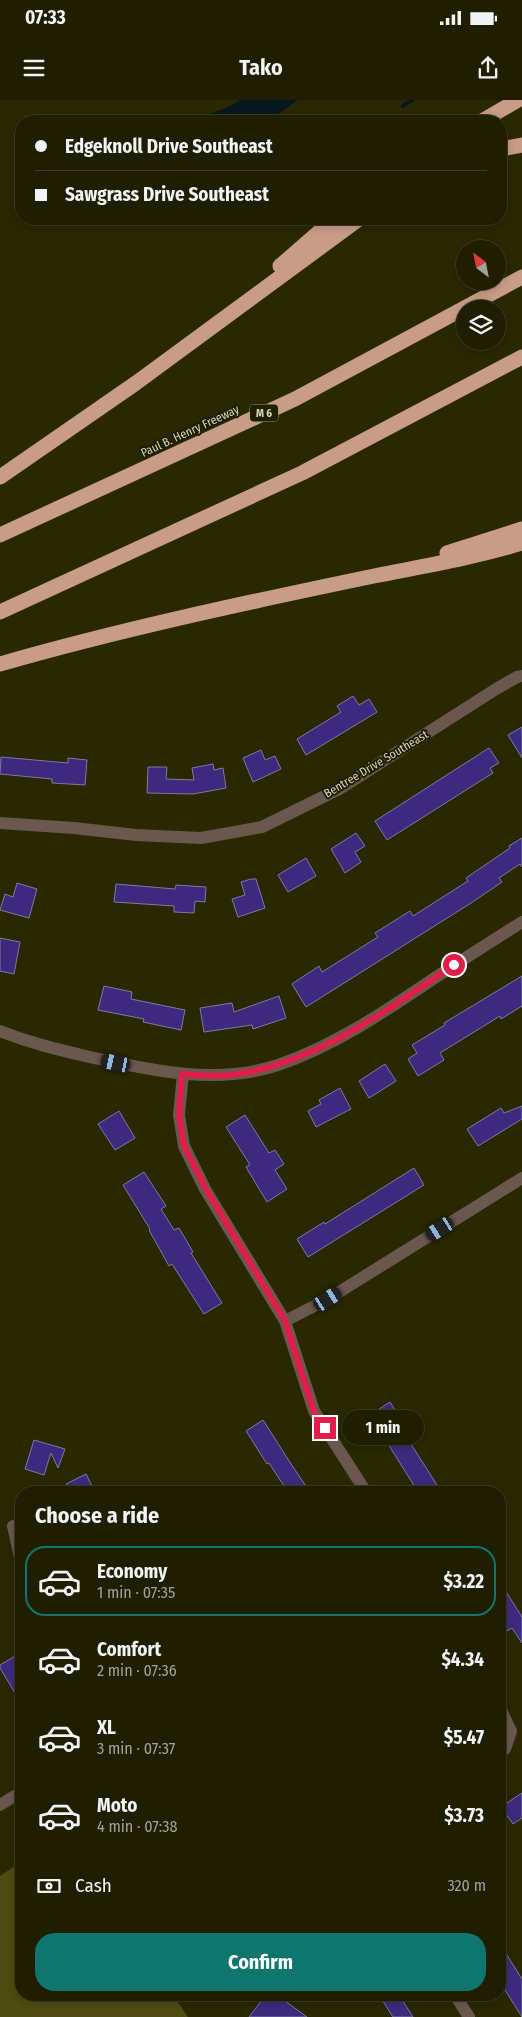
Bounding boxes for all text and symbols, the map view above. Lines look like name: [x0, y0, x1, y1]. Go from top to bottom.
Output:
text: 07:33: [25, 6, 66, 29]
icon: menu: [20, 54, 48, 82]
text: Tako: [239, 54, 283, 81]
icon: share: [474, 54, 502, 82]
text: Edgeknoll Drive Southeast: [65, 135, 273, 158]
text: Sawgrass Drive Southeast: [65, 183, 269, 206]
north arrow: [456, 240, 506, 290]
map controls: [456, 240, 506, 350]
button: layers: [456, 300, 506, 350]
street label: Paul B. Henry Freeway: [139, 402, 242, 460]
road number: M 6: [250, 404, 278, 422]
street label: Bentree Drive Southeast: [321, 727, 431, 801]
route start: [443, 954, 465, 976]
car: [99, 1053, 132, 1073]
car: [423, 1215, 456, 1243]
car: [311, 1285, 344, 1313]
callout: 1 min: [342, 1410, 425, 1446]
route end: [314, 1417, 336, 1439]
text: 1 min: [366, 1418, 400, 1437]
text: Choose a ride: [35, 1502, 159, 1529]
icon: car: [37, 1559, 82, 1604]
text: Economy: [97, 1560, 167, 1583]
text: $3.22: [444, 1570, 484, 1593]
text: 1 min · 07:35: [97, 1583, 175, 1602]
icon: car: [37, 1637, 82, 1682]
text: Comfort: [97, 1638, 161, 1661]
text: $4.34: [441, 1648, 484, 1671]
text: 2 min · 07:36: [97, 1661, 177, 1680]
icon: car: [37, 1715, 82, 1760]
text: XL: [97, 1716, 116, 1739]
text: $5.47: [444, 1726, 484, 1749]
text: 3 min · 07:37: [97, 1739, 175, 1758]
icon: car: [37, 1793, 82, 1838]
text: Moto: [97, 1794, 137, 1817]
text: $3.73: [444, 1804, 484, 1827]
text: 4 min · 07:38: [97, 1817, 177, 1836]
icon: cash: [35, 1872, 63, 1900]
text: Cash: [75, 1874, 112, 1897]
text: 320 m: [447, 1876, 486, 1895]
button: Confirm: [35, 1933, 486, 1991]

